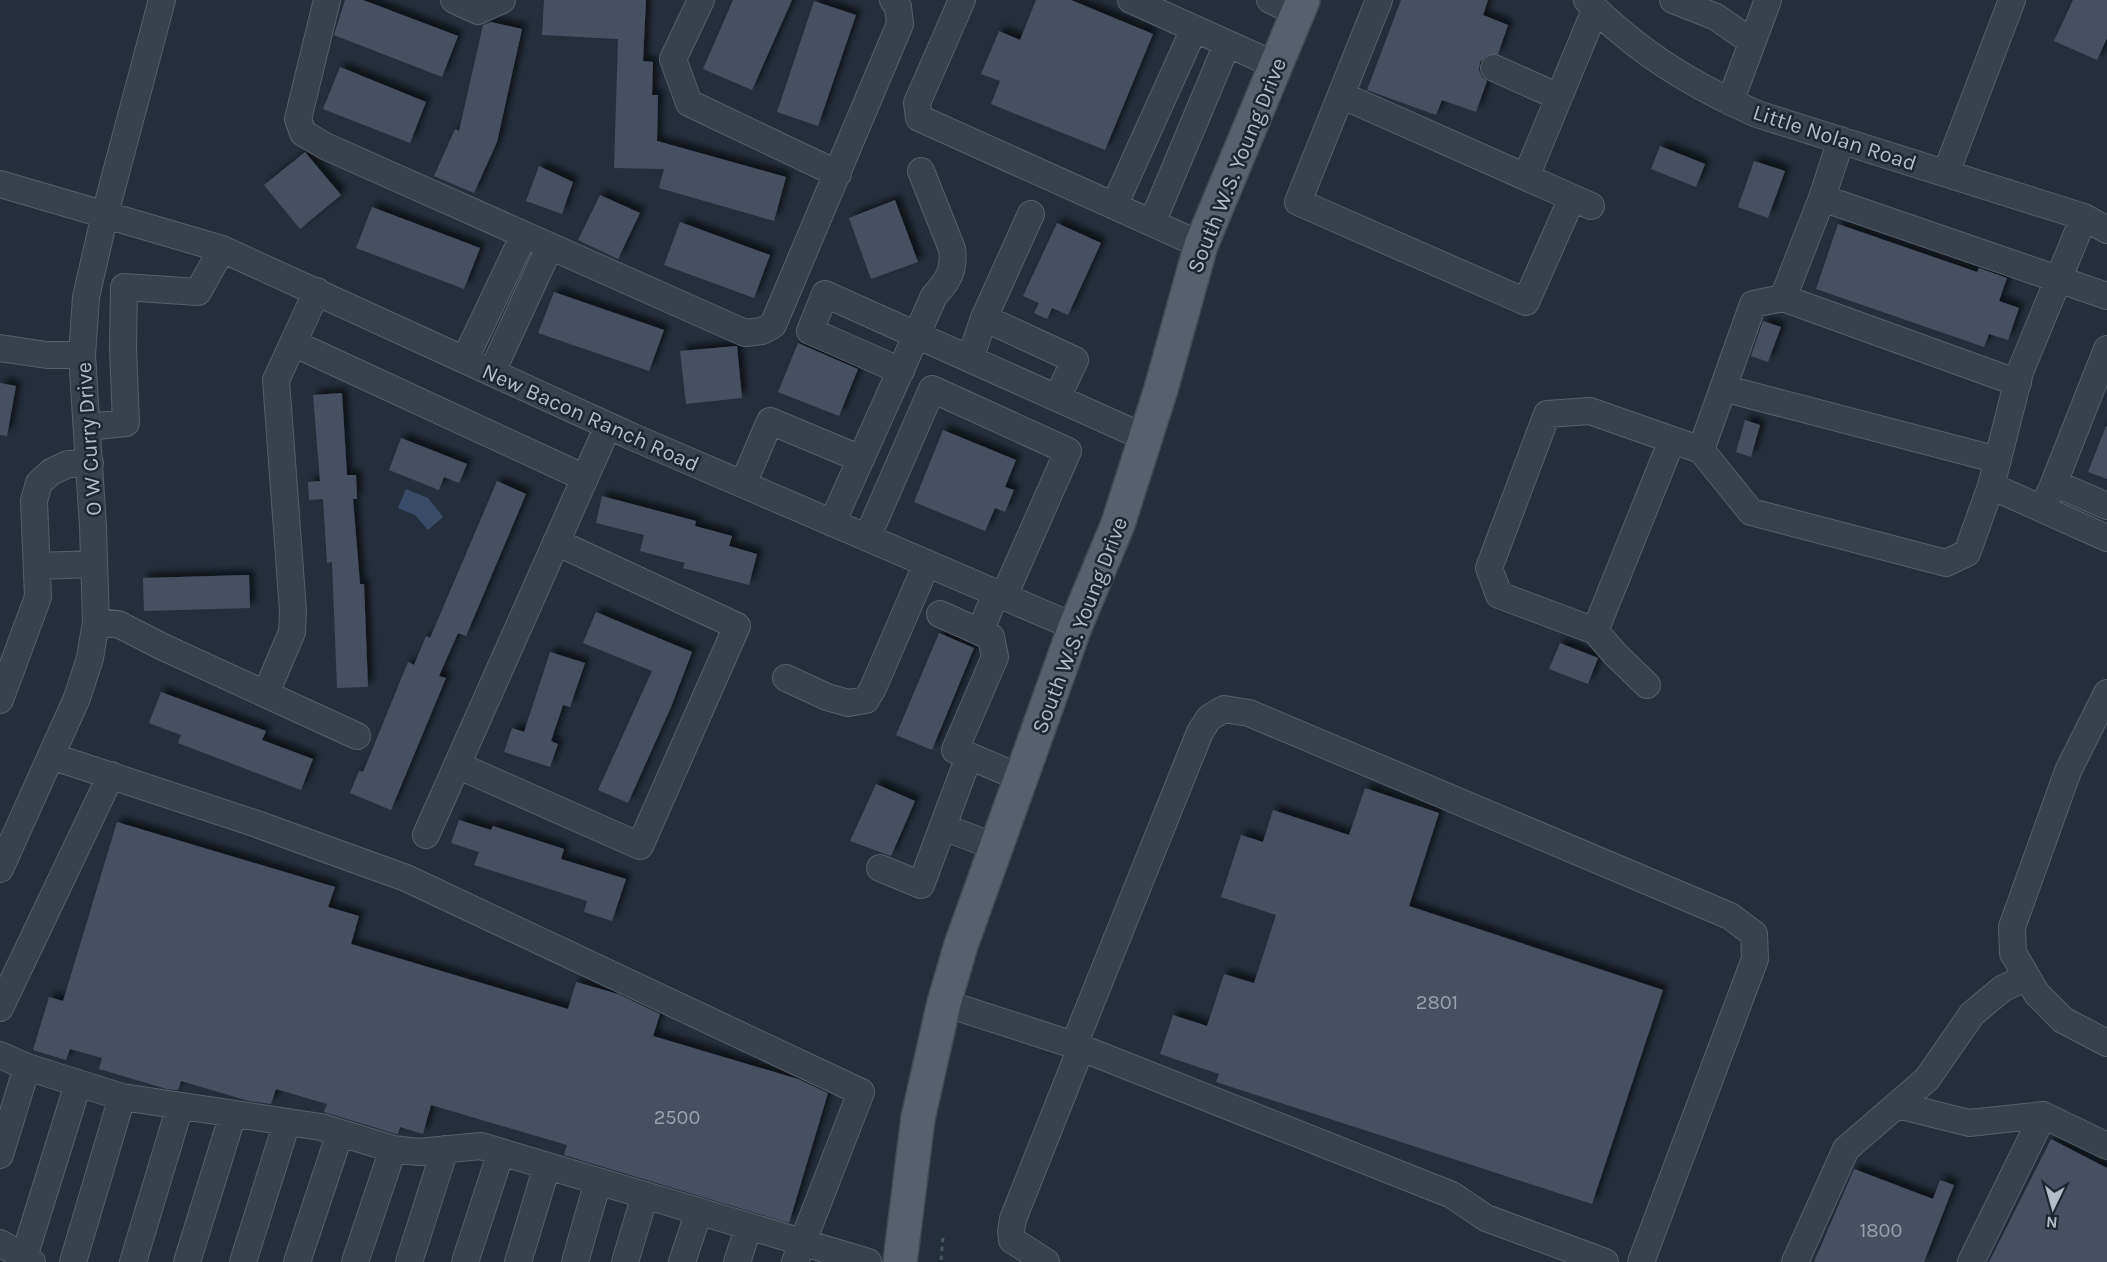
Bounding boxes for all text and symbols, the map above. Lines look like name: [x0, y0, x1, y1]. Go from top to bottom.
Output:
street label: South W.S. Young Drive: [1182, 54, 1292, 277]
street label: Little Nolan Road: [1750, 99, 1920, 177]
street label: New Bacon Ranch Road: [478, 358, 703, 477]
street label: O W Curry Drive: [71, 361, 107, 517]
street label: South W.S. Young Drive: [1027, 513, 1133, 737]
house number: 2801: [1416, 991, 1458, 1014]
house number: 2500: [654, 1106, 700, 1129]
north arrow: [2023, 1178, 2083, 1238]
text: N: [2045, 1212, 2058, 1232]
house number: 1800: [1860, 1219, 1902, 1242]

